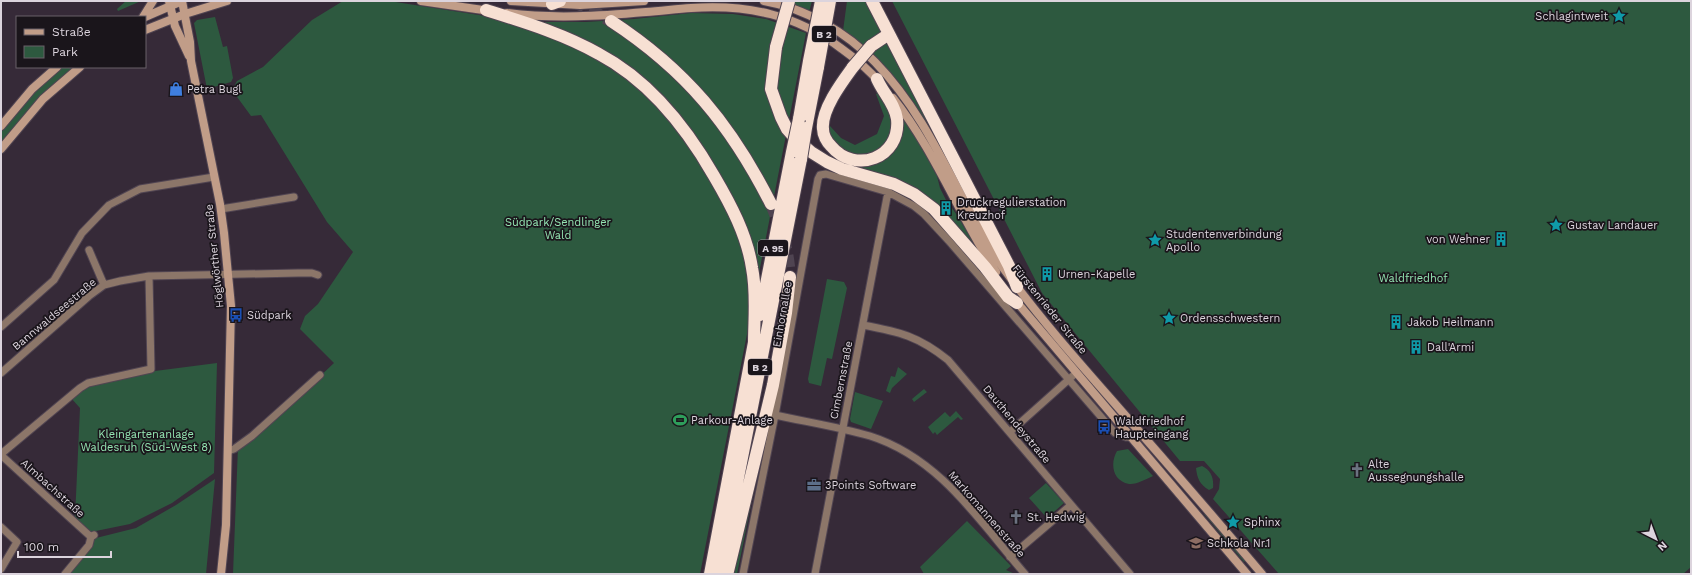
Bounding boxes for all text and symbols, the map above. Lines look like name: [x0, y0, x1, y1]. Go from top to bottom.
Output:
place icon: Schlagintweit: [1611, 8, 1627, 24]
place label: Schlagintweit: [1535, 10, 1608, 23]
legend: [16, 16, 146, 68]
text: Straße: [52, 25, 91, 39]
road number: B 2: [812, 26, 836, 42]
text: Park: [52, 45, 78, 59]
shop icon: Petra Bugl: [168, 81, 184, 97]
place label: Petra Bugl: [187, 83, 242, 96]
place label: Druckregulierstation Kreuzhof: [957, 196, 1066, 222]
building icon: Druckregulierstation Kreuzhof: [938, 200, 954, 216]
street label: Höglwörther Straße: [203, 203, 226, 309]
park label: Südpark/Sendlinger Wald: [505, 216, 612, 242]
place icon: Gustav Landauer: [1548, 217, 1564, 233]
place label: Gustav Landauer: [1567, 219, 1658, 232]
place label: Studentenverbindung Apollo: [1166, 228, 1282, 254]
building icon: von Wehner: [1493, 231, 1509, 247]
place icon: Studentenverbindung Apollo: [1147, 232, 1163, 248]
place label: von Wehner: [1426, 233, 1490, 246]
road number: A 95: [758, 240, 788, 256]
street label: Fürstenrieder Straße: [1010, 262, 1090, 357]
building icon: Urnen-Kapelle: [1039, 266, 1055, 282]
place label: Urnen-Kapelle: [1058, 268, 1135, 281]
park label: Waldfriedhof: [1378, 272, 1448, 285]
street label: Bannwaldseestraße: [10, 276, 99, 353]
street label: Einhornallee: [770, 280, 795, 348]
bus stop icon: Südpark: [228, 307, 244, 323]
place label: Südpark: [247, 309, 292, 322]
place icon: Ordensschwestern: [1161, 310, 1177, 326]
place label: Ordensschwestern: [1180, 312, 1280, 325]
building icon: Jakob Heilmann: [1388, 314, 1404, 330]
place label: Jakob Heilmann: [1407, 316, 1494, 329]
building icon: Dall'Armi: [1408, 339, 1424, 355]
street label: Cimbernstraße: [828, 340, 855, 420]
place label: Dall'Armi: [1427, 341, 1474, 354]
road number: B 2: [748, 359, 772, 375]
street label: Dauthendeystraße: [980, 383, 1053, 466]
sports icon: Parkour-Anlage: [672, 412, 688, 428]
place label: Parkour-Anlage: [691, 414, 773, 427]
place label: Waldfriedhof Haupteingang: [1115, 415, 1188, 441]
bus stop icon: Waldfriedhof Haupteingang: [1096, 419, 1112, 435]
park label: Kleingartenanlage Waldesruh (Süd-West 8): [80, 428, 212, 454]
street label: Almbachstraße: [18, 456, 87, 520]
place label: Alte Aussegnungshalle: [1368, 458, 1464, 484]
church icon: Alte Aussegnungshalle: [1349, 462, 1365, 478]
street label: Markomannenstraße: [946, 468, 1028, 560]
office icon: 3Points Software: [806, 477, 822, 493]
place label: 3Points Software: [825, 479, 916, 492]
church icon: St. Hedwig: [1008, 509, 1024, 525]
place label: St. Hedwig: [1027, 511, 1085, 524]
place icon: Sphinx: [1225, 514, 1241, 530]
place label: Sphinx: [1244, 516, 1280, 529]
north arrow: [1636, 519, 1676, 559]
scale bar: [18, 533, 111, 559]
school or university icon: Schkola Nr.1: [1188, 535, 1204, 551]
place label: Schkola Nr.1: [1207, 537, 1270, 550]
text: N: [1655, 539, 1670, 554]
text: 100 m: [24, 540, 59, 554]

